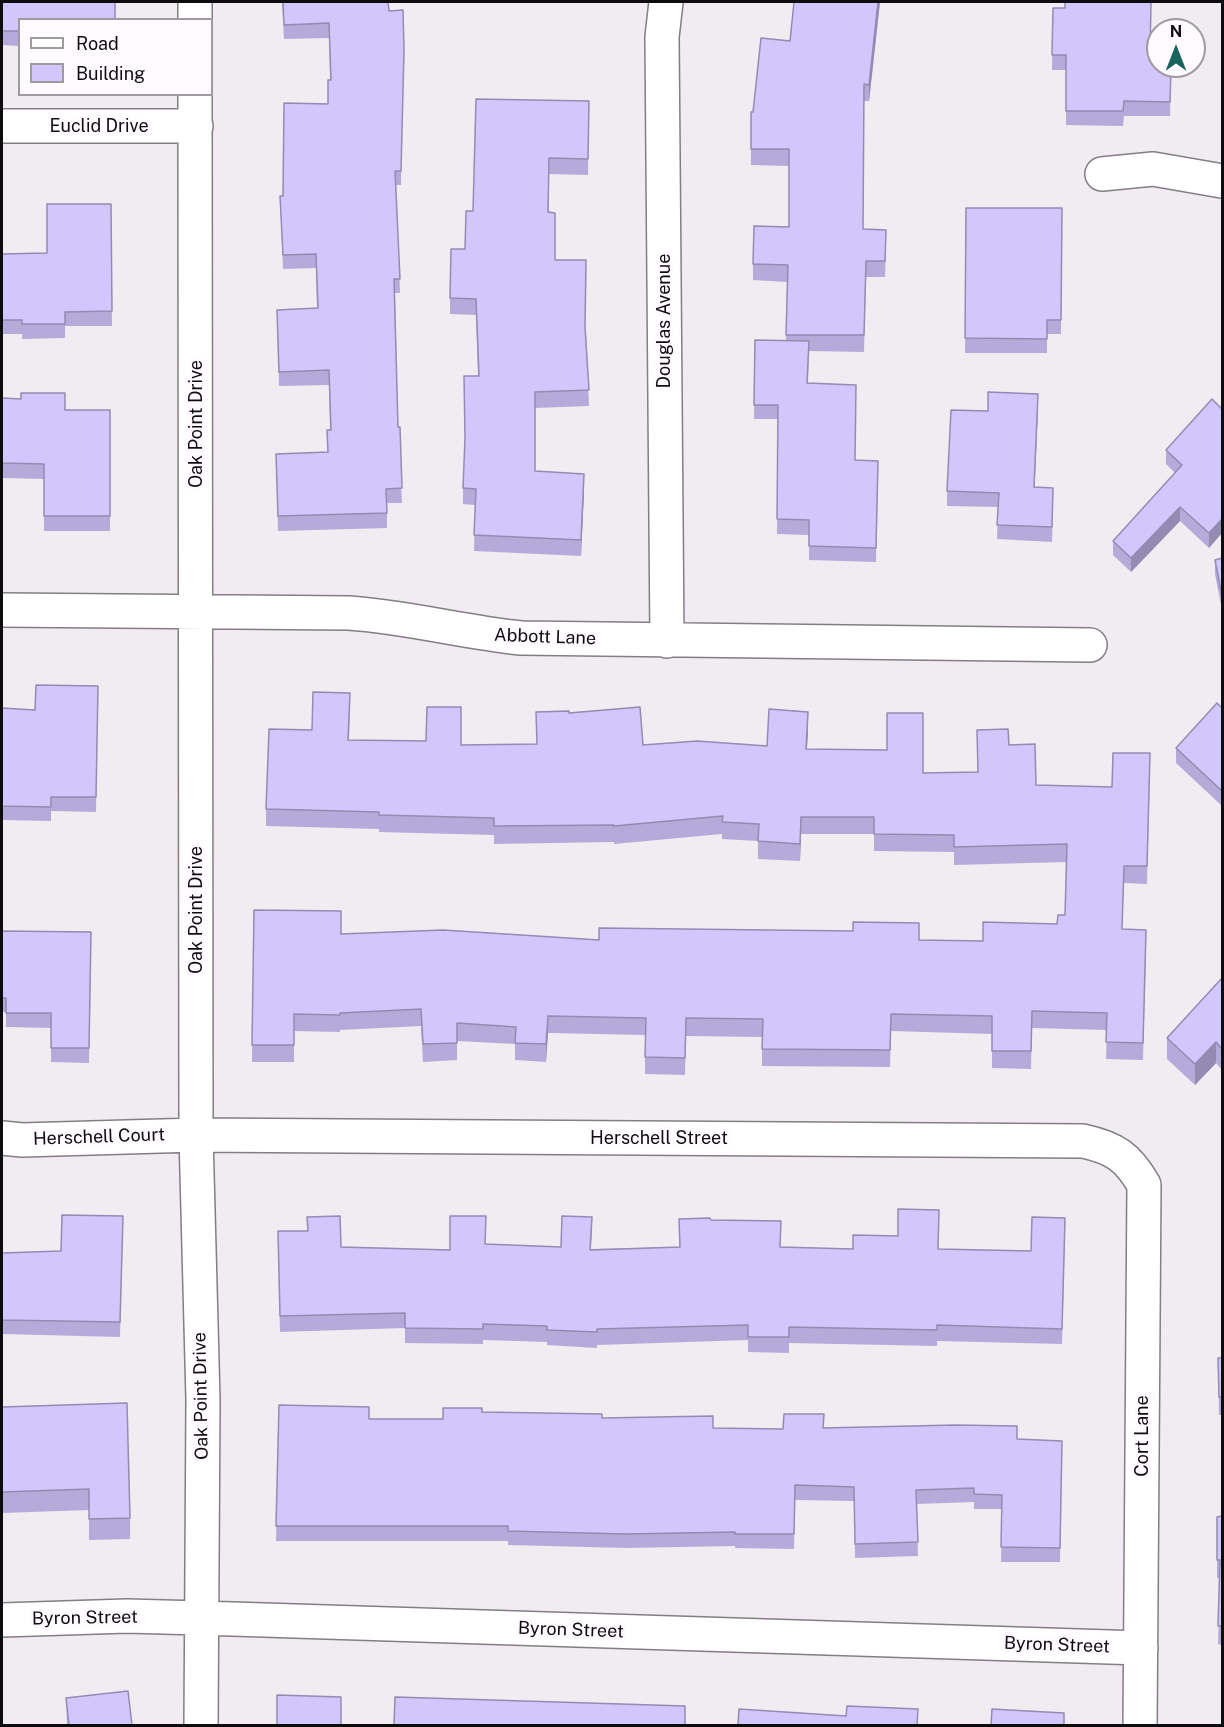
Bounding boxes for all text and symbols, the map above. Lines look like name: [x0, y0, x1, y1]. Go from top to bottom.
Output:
legend: [18, 18, 213, 96]
north arrow: [1146, 18, 1206, 78]
text: N: [1170, 22, 1182, 41]
text: Road: [76, 33, 119, 54]
text: Building: [76, 63, 145, 84]
street label: Euclid Drive: [49, 115, 149, 137]
street label: Douglas Avenue: [653, 254, 675, 388]
street label: Oak Point Drive: [185, 360, 207, 488]
street label: Abbott Lane: [494, 624, 596, 650]
street label: Oak Point Drive: [185, 846, 207, 974]
street label: Herschell Court: [33, 1124, 165, 1150]
street label: Herschell Street: [590, 1127, 728, 1149]
street label: Oak Point Drive: [189, 1332, 213, 1460]
street label: Cort Lane: [1131, 1395, 1153, 1477]
street label: Byron Street: [32, 1606, 138, 1630]
street label: Byron Street: [518, 1617, 624, 1643]
street label: Byron Street: [1004, 1632, 1110, 1658]

